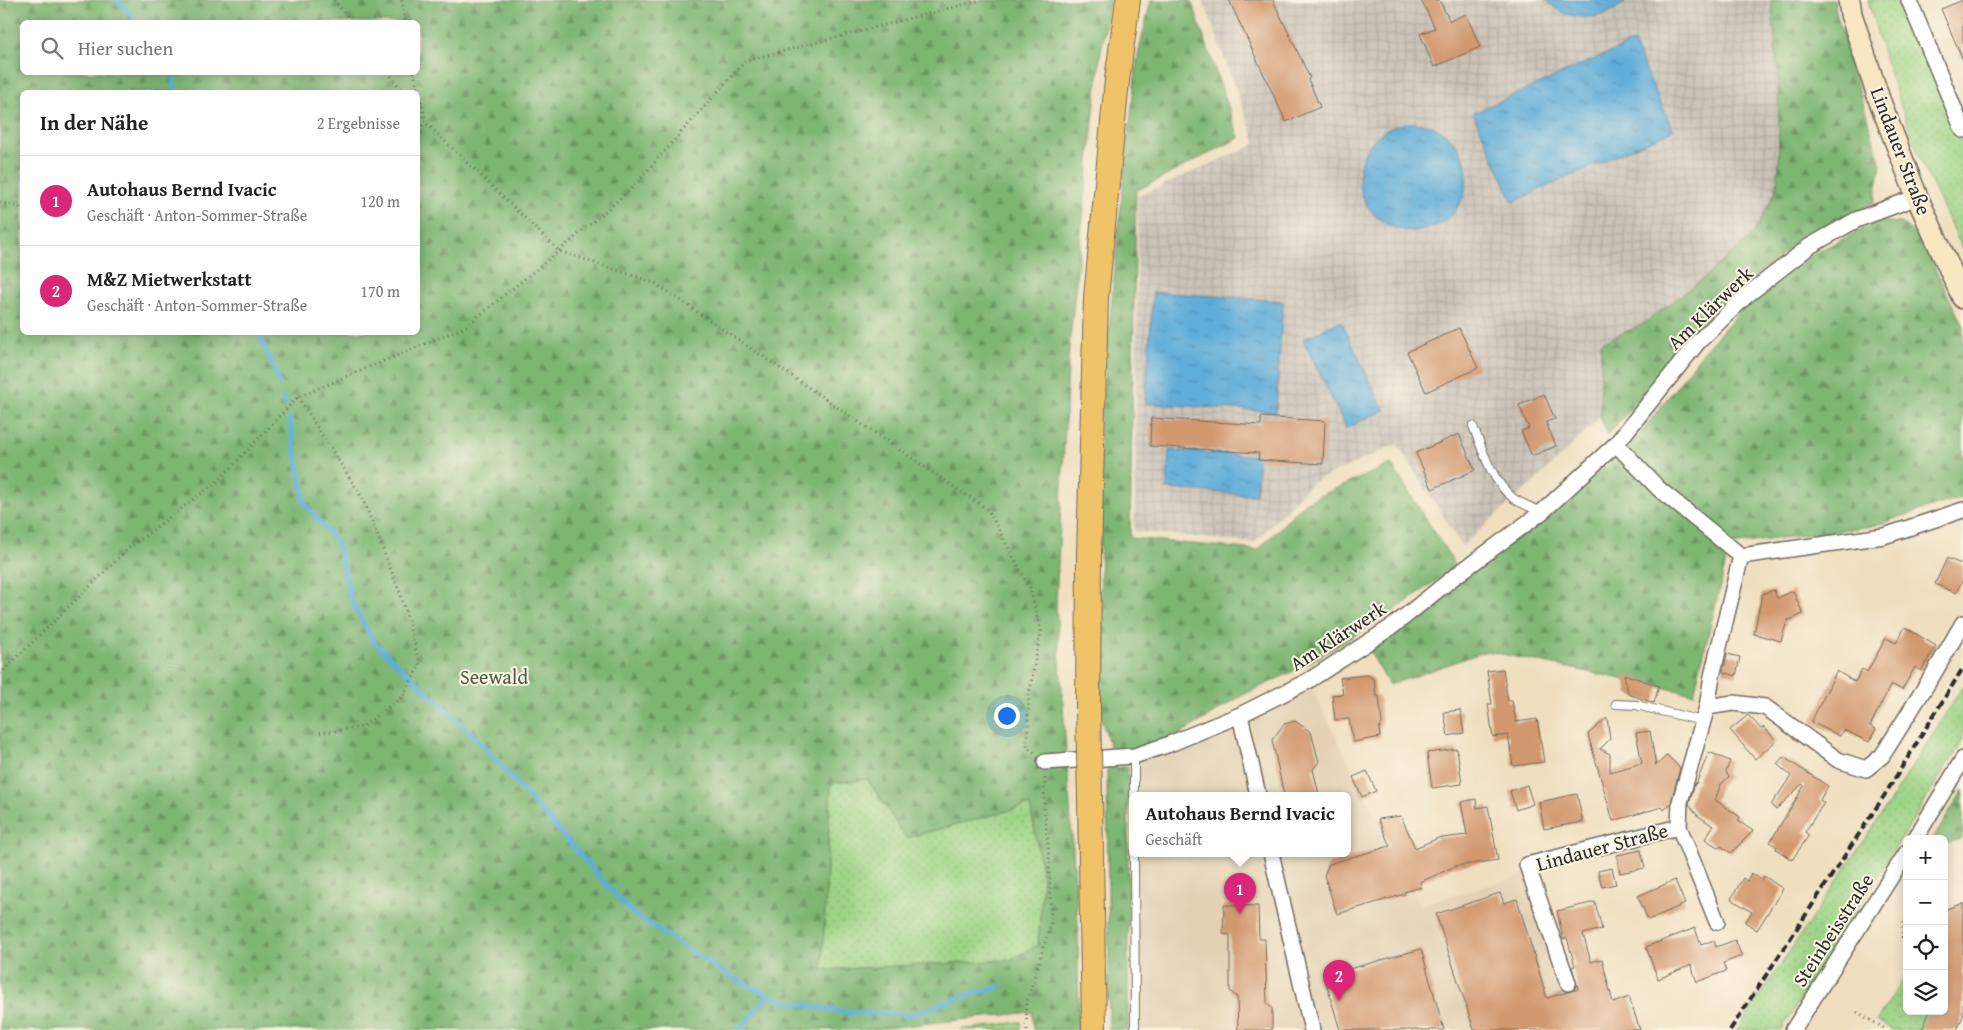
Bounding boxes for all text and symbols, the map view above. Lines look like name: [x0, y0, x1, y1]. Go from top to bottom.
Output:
search box: [20, 20, 420, 75]
icon: search: [38, 34, 66, 62]
text: Hier suchen: [78, 34, 173, 62]
street label: Lindauer Straße: [1864, 83, 1939, 219]
text: In der Nähe: [40, 107, 148, 138]
text: 2 Ergebnisse: [317, 111, 400, 135]
text: Autohaus Bernd Ivacic: [87, 175, 277, 203]
text: 1: [52, 189, 60, 213]
text: 120 m: [360, 189, 400, 213]
text: Geschäft · Anton-Sommer-Straße: [87, 203, 307, 227]
street label: Am Klärwerk: [1660, 259, 1760, 356]
text: M&Z Mietwerkstatt: [87, 265, 252, 293]
text: 2: [52, 279, 60, 303]
text: 170 m: [360, 279, 400, 303]
text: Geschäft · Anton-Sommer-Straße: [87, 293, 307, 317]
street label: Am Klärwerk: [1284, 593, 1392, 678]
park label: Seewald: [460, 662, 528, 691]
your location: [994, 703, 1020, 729]
popup: [1129, 792, 1351, 857]
text: Autohaus Bernd Ivacic: [1145, 799, 1335, 827]
street label: Lindauer Straße: [1533, 815, 1671, 878]
text: Geschäft: [1145, 827, 1203, 851]
map controls: [1903, 835, 1948, 1015]
button: +: [1903, 835, 1948, 880]
street label: Steinbeisstraße: [1785, 867, 1880, 992]
pin: 1: [1224, 873, 1256, 914]
button: −: [1903, 880, 1948, 925]
button: locate: [1903, 925, 1948, 970]
pin: 2: [1323, 960, 1355, 1001]
button: layers: [1903, 970, 1948, 1015]

